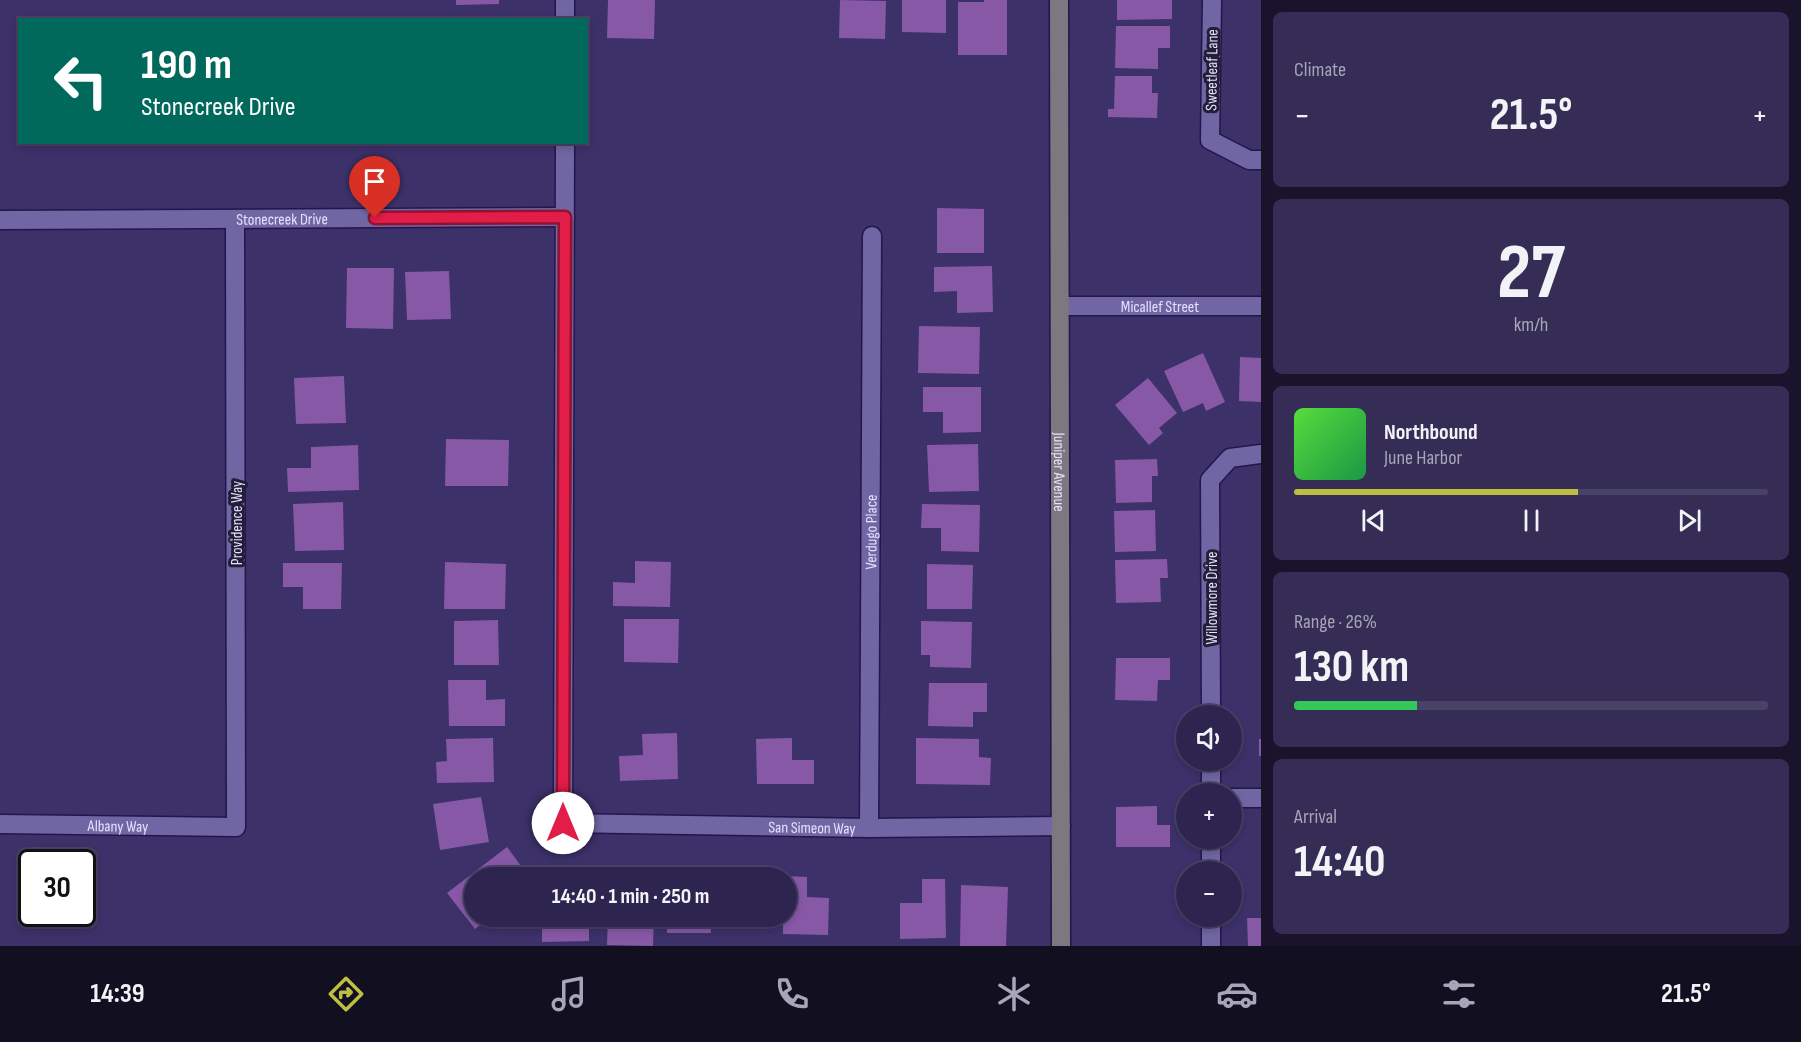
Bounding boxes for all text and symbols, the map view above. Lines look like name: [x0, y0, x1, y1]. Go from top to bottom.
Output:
street label: Sweetleaf Lane: [1202, 29, 1223, 111]
text: 190 m: [141, 40, 232, 91]
icon: left: [42, 42, 120, 120]
text: Climate: [1294, 58, 1346, 82]
text: 21.5°: [1490, 88, 1572, 143]
text: Stonecreek Drive: [141, 91, 296, 123]
text: −: [1294, 96, 1310, 136]
text: +: [1752, 96, 1768, 136]
pin: [349, 156, 400, 218]
icon: arrive: [358, 165, 391, 198]
street label: Stonecreek Drive: [236, 210, 328, 230]
text: 27: [1497, 227, 1565, 320]
street label: Micallef Street: [1121, 298, 1199, 317]
text: km/h: [1514, 313, 1548, 337]
text: Northbound: [1384, 419, 1478, 446]
street label: Juniper Avenue: [1049, 431, 1068, 512]
text: June Harbor: [1384, 446, 1462, 470]
street label: Providence Way: [228, 481, 247, 565]
street label: Verdugo Place: [862, 494, 882, 570]
icon: previous: [1357, 504, 1390, 537]
icon: pause: [1515, 504, 1548, 537]
icon: next: [1673, 504, 1706, 537]
street label: Willowmore Drive: [1203, 551, 1222, 645]
text: Range · 26%: [1294, 610, 1377, 634]
text: 130 km: [1294, 640, 1409, 695]
map controls: [1176, 705, 1242, 927]
button: sound: [1176, 705, 1242, 771]
button: +: [1176, 783, 1242, 849]
position arrow: [531, 791, 595, 855]
text: Arrival: [1294, 805, 1337, 829]
street label: Albany Way: [87, 817, 148, 837]
street label: San Simeon Way: [768, 818, 856, 839]
text: 14:40: [1294, 835, 1385, 890]
speed limit sign: 30: [18, 849, 96, 927]
button: −: [1176, 861, 1242, 927]
text: 14:40 · 1 min · 250 m: [552, 883, 709, 910]
icon: directions: [325, 973, 367, 1015]
icon: music: [548, 973, 590, 1015]
icon: phone: [771, 973, 813, 1015]
icon: climate: [993, 973, 1035, 1015]
icon: car: [1216, 973, 1258, 1015]
icon: filters: [1438, 973, 1480, 1015]
text: 14:39: [90, 978, 145, 1010]
text: 21.5°: [1661, 978, 1711, 1010]

